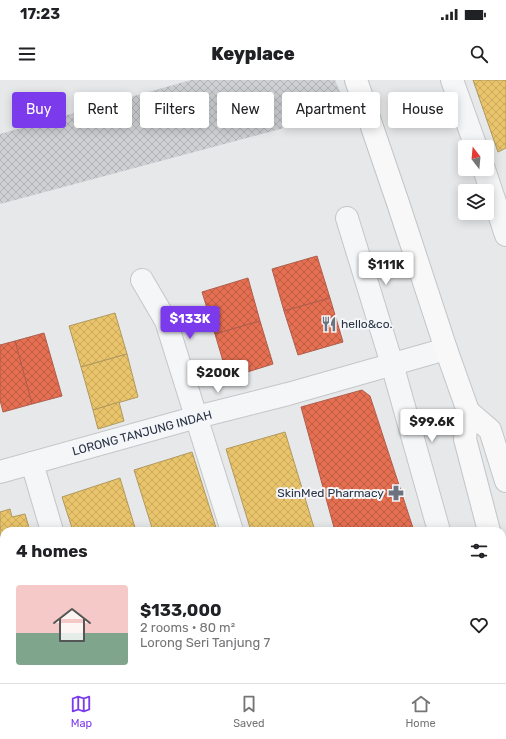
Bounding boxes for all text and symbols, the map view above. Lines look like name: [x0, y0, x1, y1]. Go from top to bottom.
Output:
text: 17:23: [20, 5, 60, 23]
icon: menu: [16, 43, 38, 65]
text: Keyplace: [211, 43, 295, 65]
icon: search: [468, 43, 490, 65]
chip: Buy: [12, 92, 66, 128]
chip: Rent: [74, 92, 132, 128]
chip: Filters: [140, 92, 209, 128]
chip: New: [217, 92, 274, 128]
chip: Apartment: [282, 92, 380, 128]
chip: House: [388, 92, 458, 128]
north arrow: [458, 140, 494, 176]
map controls: [458, 140, 494, 220]
button: layers: [458, 184, 494, 220]
pin: $111K: [358, 252, 414, 286]
text: $111K: [368, 257, 404, 272]
pin: $133K: [162, 306, 218, 340]
text: $133K: [170, 311, 210, 326]
restaurant icon: hello&co.: [320, 315, 338, 333]
place label: hello&co.: [341, 317, 393, 331]
pin: $200K: [190, 360, 246, 394]
text: $200K: [196, 365, 240, 380]
street label: LORONG TANJUNG INDAH: [71, 408, 213, 458]
pin: $99.6K: [399, 409, 465, 443]
text: $99.6K: [409, 414, 455, 429]
pharmacy icon: SkinMed Pharmacy: [387, 484, 405, 502]
place label: SkinMed Pharmacy: [277, 486, 384, 500]
icon: filters: [468, 540, 490, 562]
text: 4 homes: [16, 541, 88, 561]
text: $133,000: [140, 600, 222, 620]
icon: home: [48, 601, 96, 649]
icon: heart: [468, 614, 490, 636]
text: 2 rooms · 80 m²: [140, 620, 235, 635]
text: Lorong Seri Tanjung 7: [140, 635, 270, 650]
tab: Map: [70, 693, 92, 730]
tab: Saved: [233, 693, 265, 730]
tab: Home: [405, 693, 436, 730]

